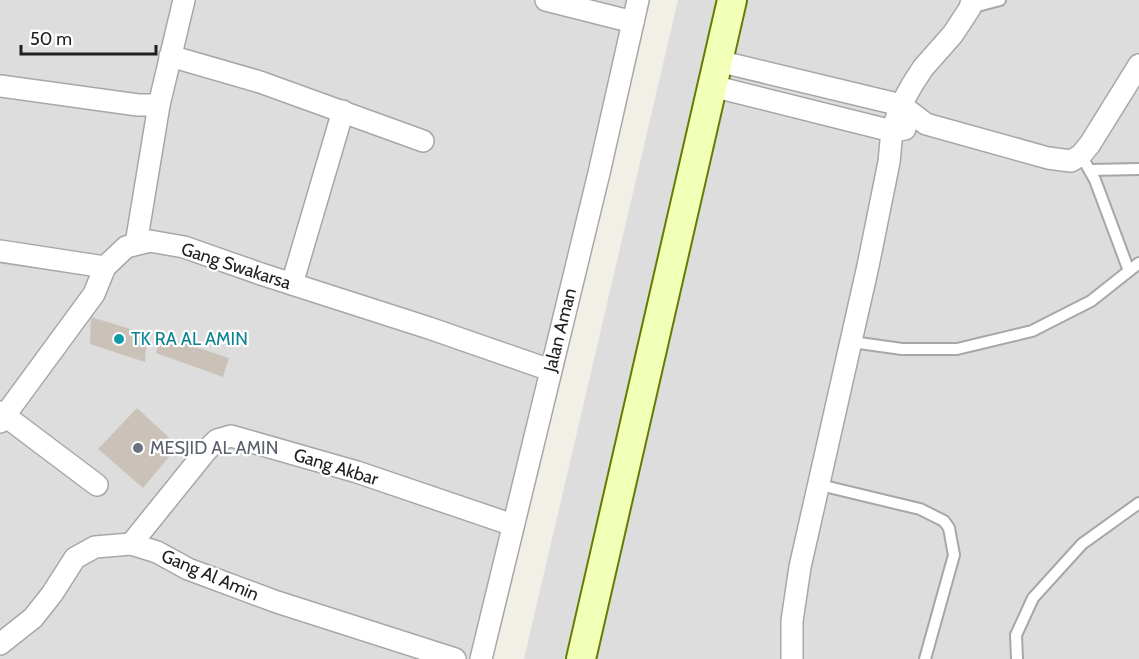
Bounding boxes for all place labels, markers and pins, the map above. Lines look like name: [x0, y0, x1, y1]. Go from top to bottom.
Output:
place label: TK RA AL AMIN: [131, 328, 248, 350]
marker: TK RA AL AMIN: [112, 332, 126, 346]
place label: MESJID AL AMIN: [150, 437, 278, 459]
marker: MESJID AL AMIN: [131, 441, 145, 455]

